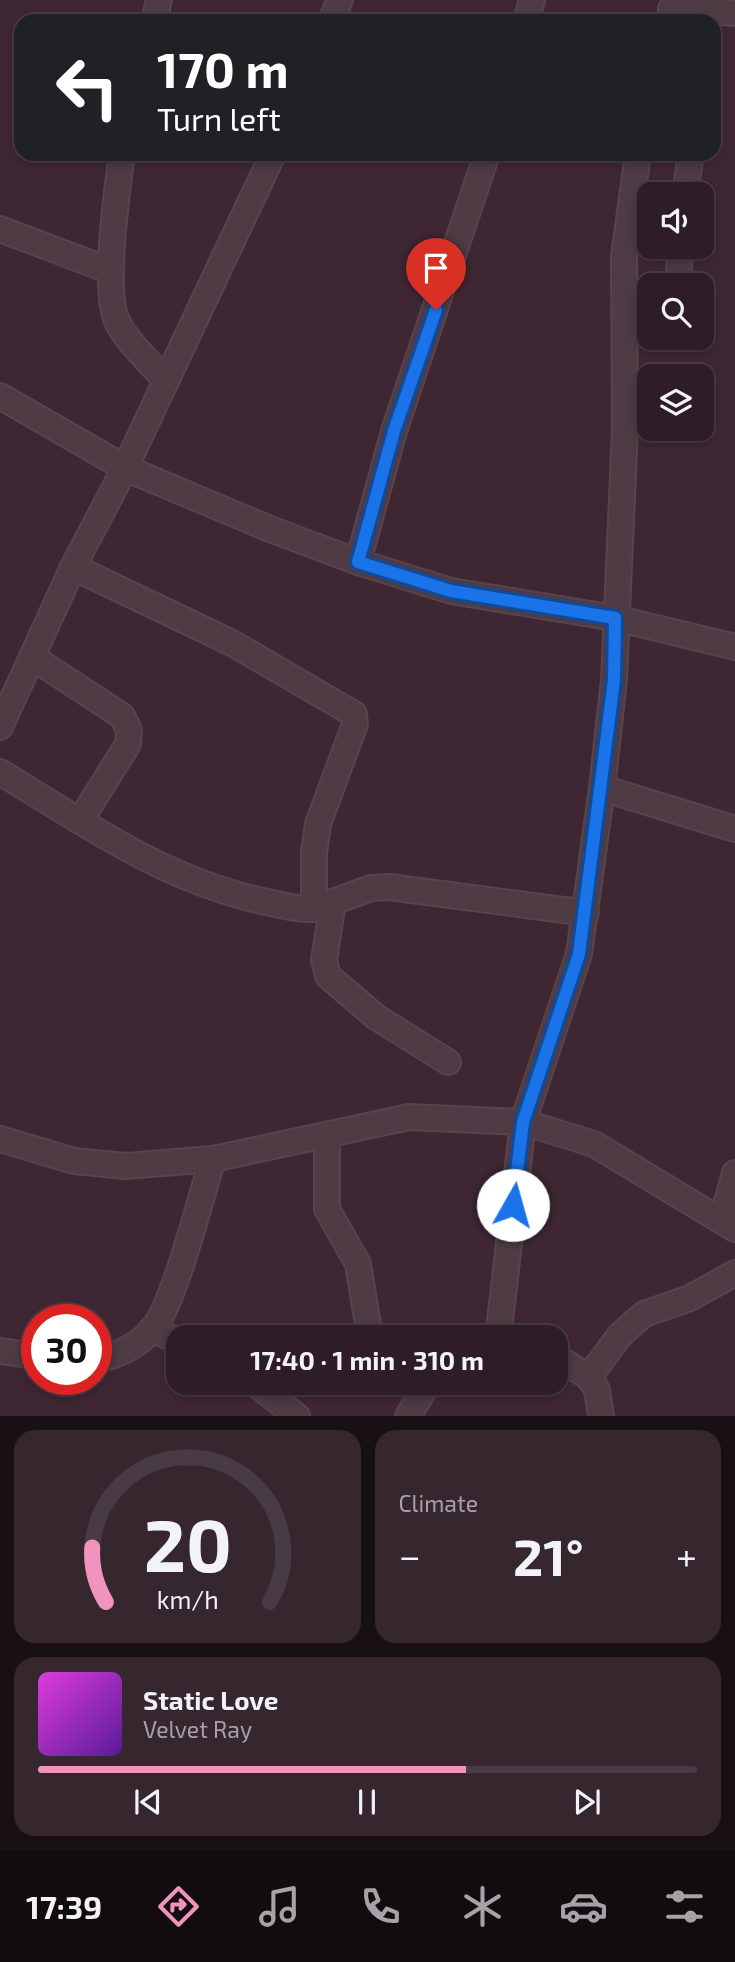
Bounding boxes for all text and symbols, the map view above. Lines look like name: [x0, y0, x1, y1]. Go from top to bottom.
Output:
text: 170 m: [157, 39, 289, 98]
icon: left: [42, 42, 133, 133]
text: Turn left: [157, 99, 281, 137]
map controls: [637, 182, 714, 441]
button: sound: [637, 182, 714, 259]
pin: [406, 238, 466, 310]
icon: arrive: [417, 249, 455, 287]
button: search: [637, 273, 714, 350]
button: layers: [637, 364, 714, 441]
position arrow: [476, 1168, 550, 1242]
speed limit sign: 30: [21, 1304, 112, 1395]
text: 17:40 · 1 min · 310 m: [250, 1344, 484, 1375]
text: Climate: [399, 1489, 478, 1517]
text: 20: [143, 1500, 231, 1588]
text: 21°: [513, 1524, 584, 1586]
text: −: [399, 1532, 421, 1578]
text: +: [676, 1532, 697, 1578]
text: km/h: [156, 1584, 218, 1614]
text: Static Love: [143, 1684, 279, 1715]
text: Velvet Ray: [143, 1715, 252, 1743]
icon: previous: [129, 1783, 167, 1821]
icon: pause: [348, 1783, 386, 1821]
icon: next: [568, 1783, 606, 1821]
icon: directions: [154, 1882, 203, 1931]
icon: music: [255, 1882, 304, 1931]
icon: phone: [356, 1882, 405, 1931]
icon: climate: [458, 1882, 507, 1931]
icon: car: [559, 1882, 608, 1931]
icon: filters: [660, 1882, 709, 1931]
text: 17:39: [26, 1887, 102, 1925]

